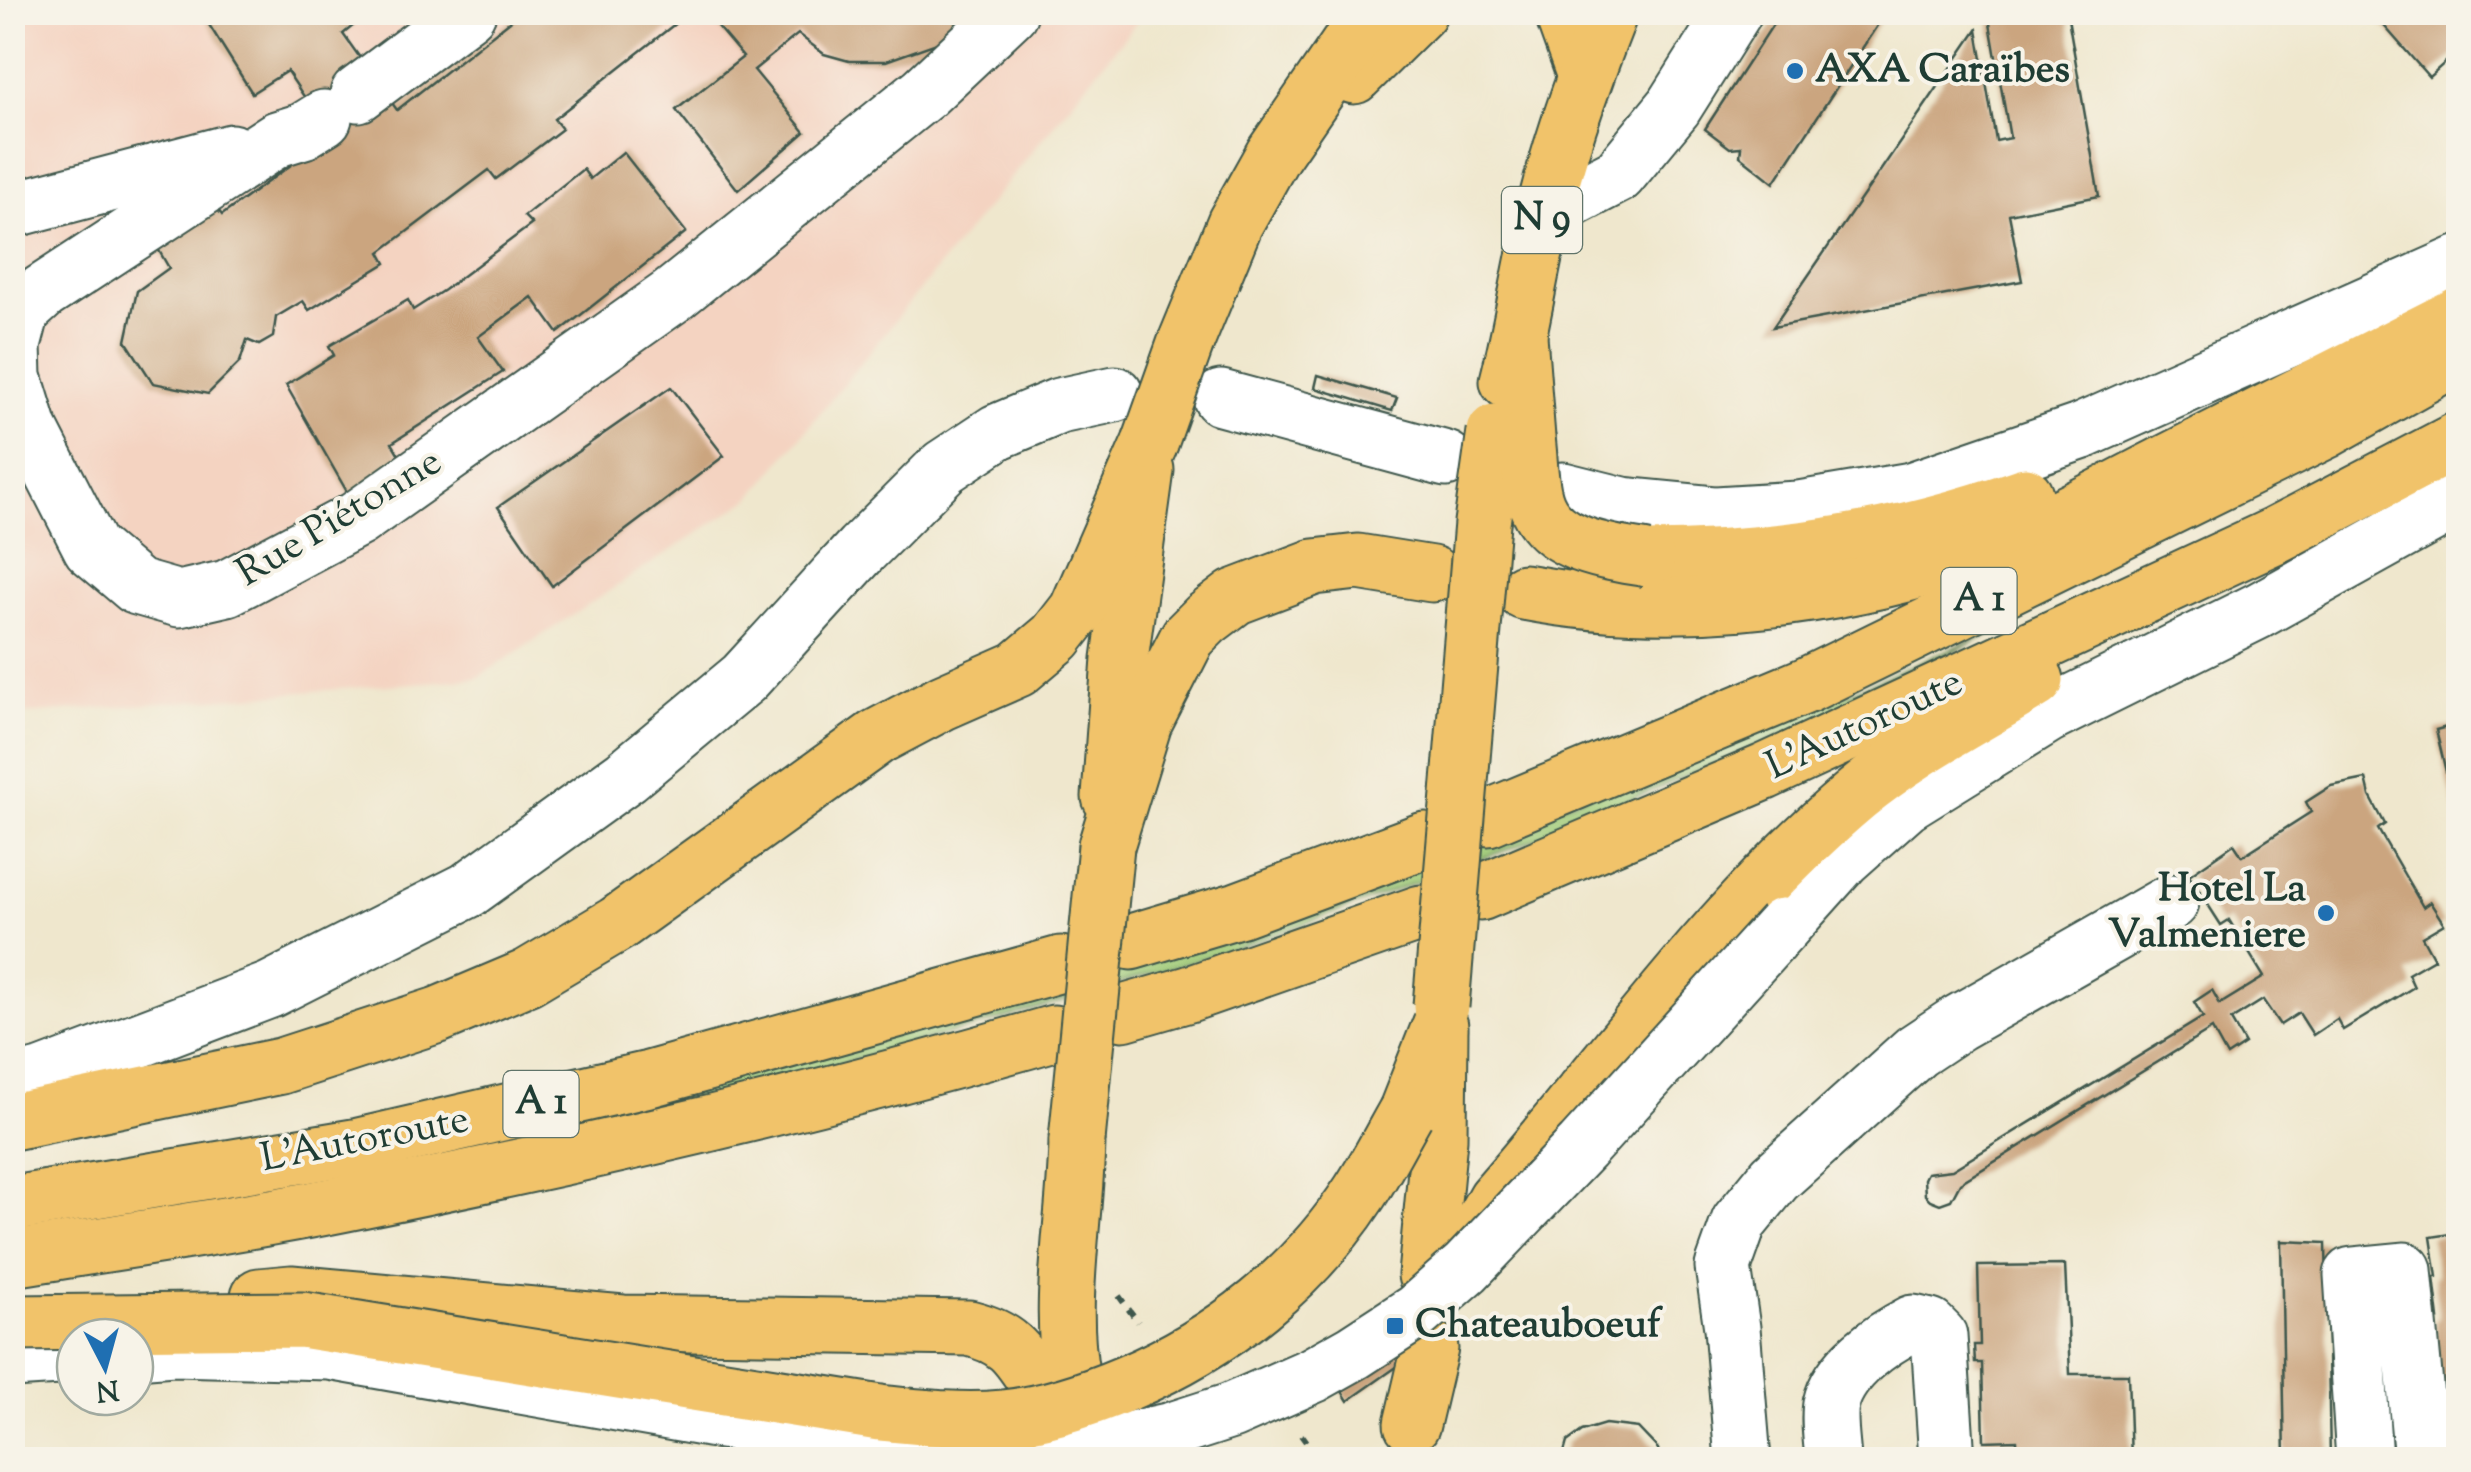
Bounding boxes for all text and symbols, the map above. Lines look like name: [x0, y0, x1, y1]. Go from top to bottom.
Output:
place label: AXA Caraïbes: [1815, 43, 2070, 100]
marker: AXA Caraïbes: [1784, 60, 1806, 82]
road number: N 9: [1502, 187, 1582, 253]
street label: Rue Piétonne: [227, 435, 453, 603]
road number: A 1: [1942, 568, 2016, 634]
street label: L'Autoroute: [1757, 656, 1973, 796]
place label: Hotel La Valmeniere: [2108, 862, 2307, 965]
marker: Hotel La Valmeniere: [2315, 902, 2337, 924]
road number: A 1: [504, 1071, 578, 1137]
street label: L'Autoroute: [256, 1093, 474, 1189]
place label: Chateauboeuf: [1415, 1298, 1663, 1355]
marker: Chateauboeuf: [1384, 1315, 1406, 1337]
north arrow: [55, 1317, 155, 1417]
text: N: [94, 1368, 121, 1410]

